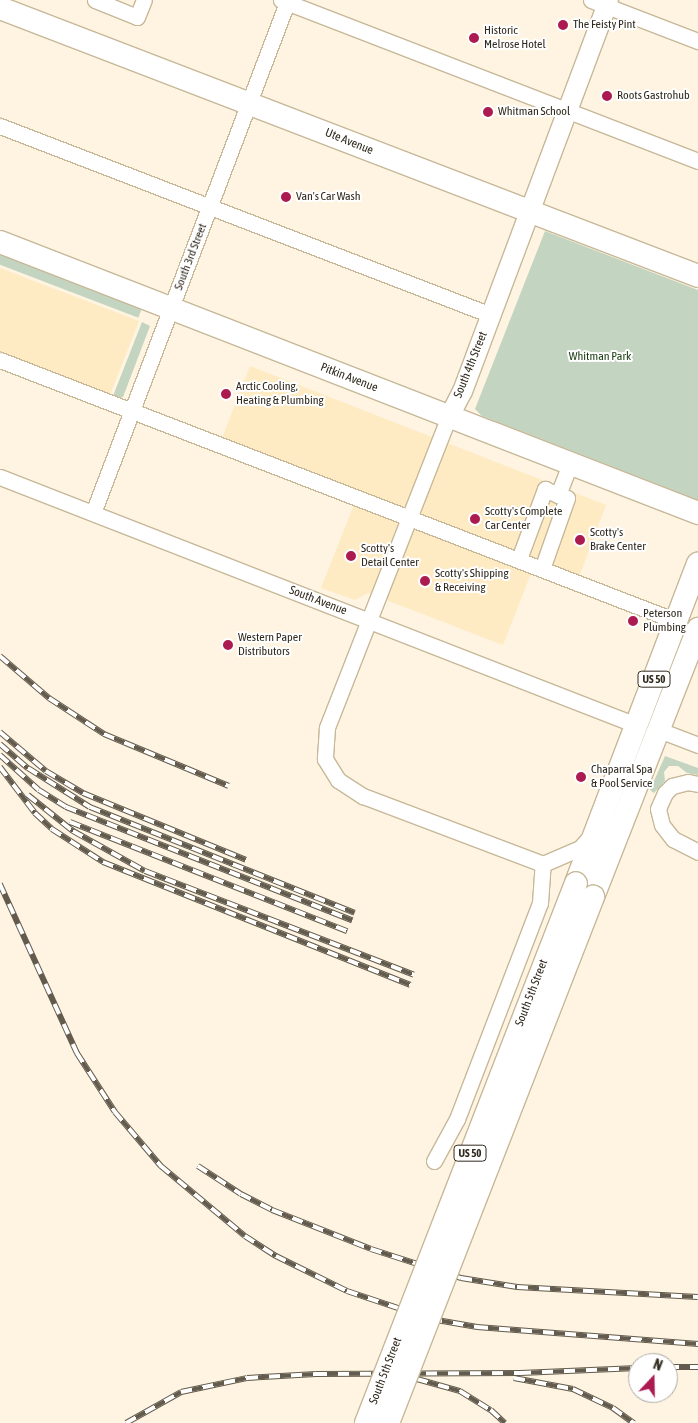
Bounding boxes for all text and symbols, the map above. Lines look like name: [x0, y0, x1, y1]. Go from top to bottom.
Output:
place label: The Feisty Pint: [573, 18, 636, 32]
marker: The Feisty Pint: [557, 19, 569, 31]
place label: Historic Melrose Hotel: [484, 24, 546, 52]
marker: Historic Melrose Hotel: [468, 32, 480, 44]
place label: Roots Gastrohub: [617, 89, 690, 103]
marker: Roots Gastrohub: [601, 90, 613, 102]
place label: Whitman School: [498, 105, 570, 119]
marker: Whitman School: [482, 106, 494, 118]
street label: Ute Avenue: [323, 126, 375, 158]
place label: Van's Car Wash: [296, 190, 361, 204]
marker: Van's Car Wash: [280, 191, 292, 203]
street label: South 3rd Street: [172, 222, 210, 292]
street label: South 4th Street: [451, 330, 491, 400]
park label: Whitman Park: [569, 350, 631, 364]
street label: Pitkin Avenue: [318, 360, 380, 396]
place label: Arctic Cooling, Heating & Plumbing: [236, 380, 324, 408]
marker: Arctic Cooling, Heating & Plumbing: [220, 388, 232, 400]
place label: Scotty's Complete Car Center: [485, 505, 562, 533]
marker: Scotty's Complete Car Center: [469, 513, 481, 525]
place label: Scotty's Brake Center: [590, 526, 646, 554]
marker: Scotty's Brake Center: [574, 534, 586, 546]
place label: Scotty's Detail Center: [361, 542, 419, 570]
marker: Scotty's Detail Center: [345, 550, 357, 562]
place label: Scotty's Shipping & Receiving: [435, 567, 509, 595]
marker: Scotty's Shipping & Receiving: [419, 575, 431, 587]
street label: South Avenue: [287, 583, 349, 619]
place label: Peterson Plumbing: [643, 607, 686, 635]
marker: Peterson Plumbing: [627, 615, 639, 627]
place label: Western Paper Distributors: [238, 631, 302, 659]
marker: Western Paper Distributors: [222, 639, 234, 651]
road number: US 50: [636, 671, 672, 688]
place label: Chaparral Spa & Pool Service: [591, 763, 653, 791]
marker: Chaparral Spa & Pool Service: [575, 771, 587, 783]
street label: South 5th Street: [513, 958, 551, 1028]
road number: US 50: [452, 1144, 488, 1162]
street label: South 5th Street: [367, 1336, 405, 1406]
north arrow: [628, 1353, 678, 1403]
text: N: [651, 1356, 665, 1374]

